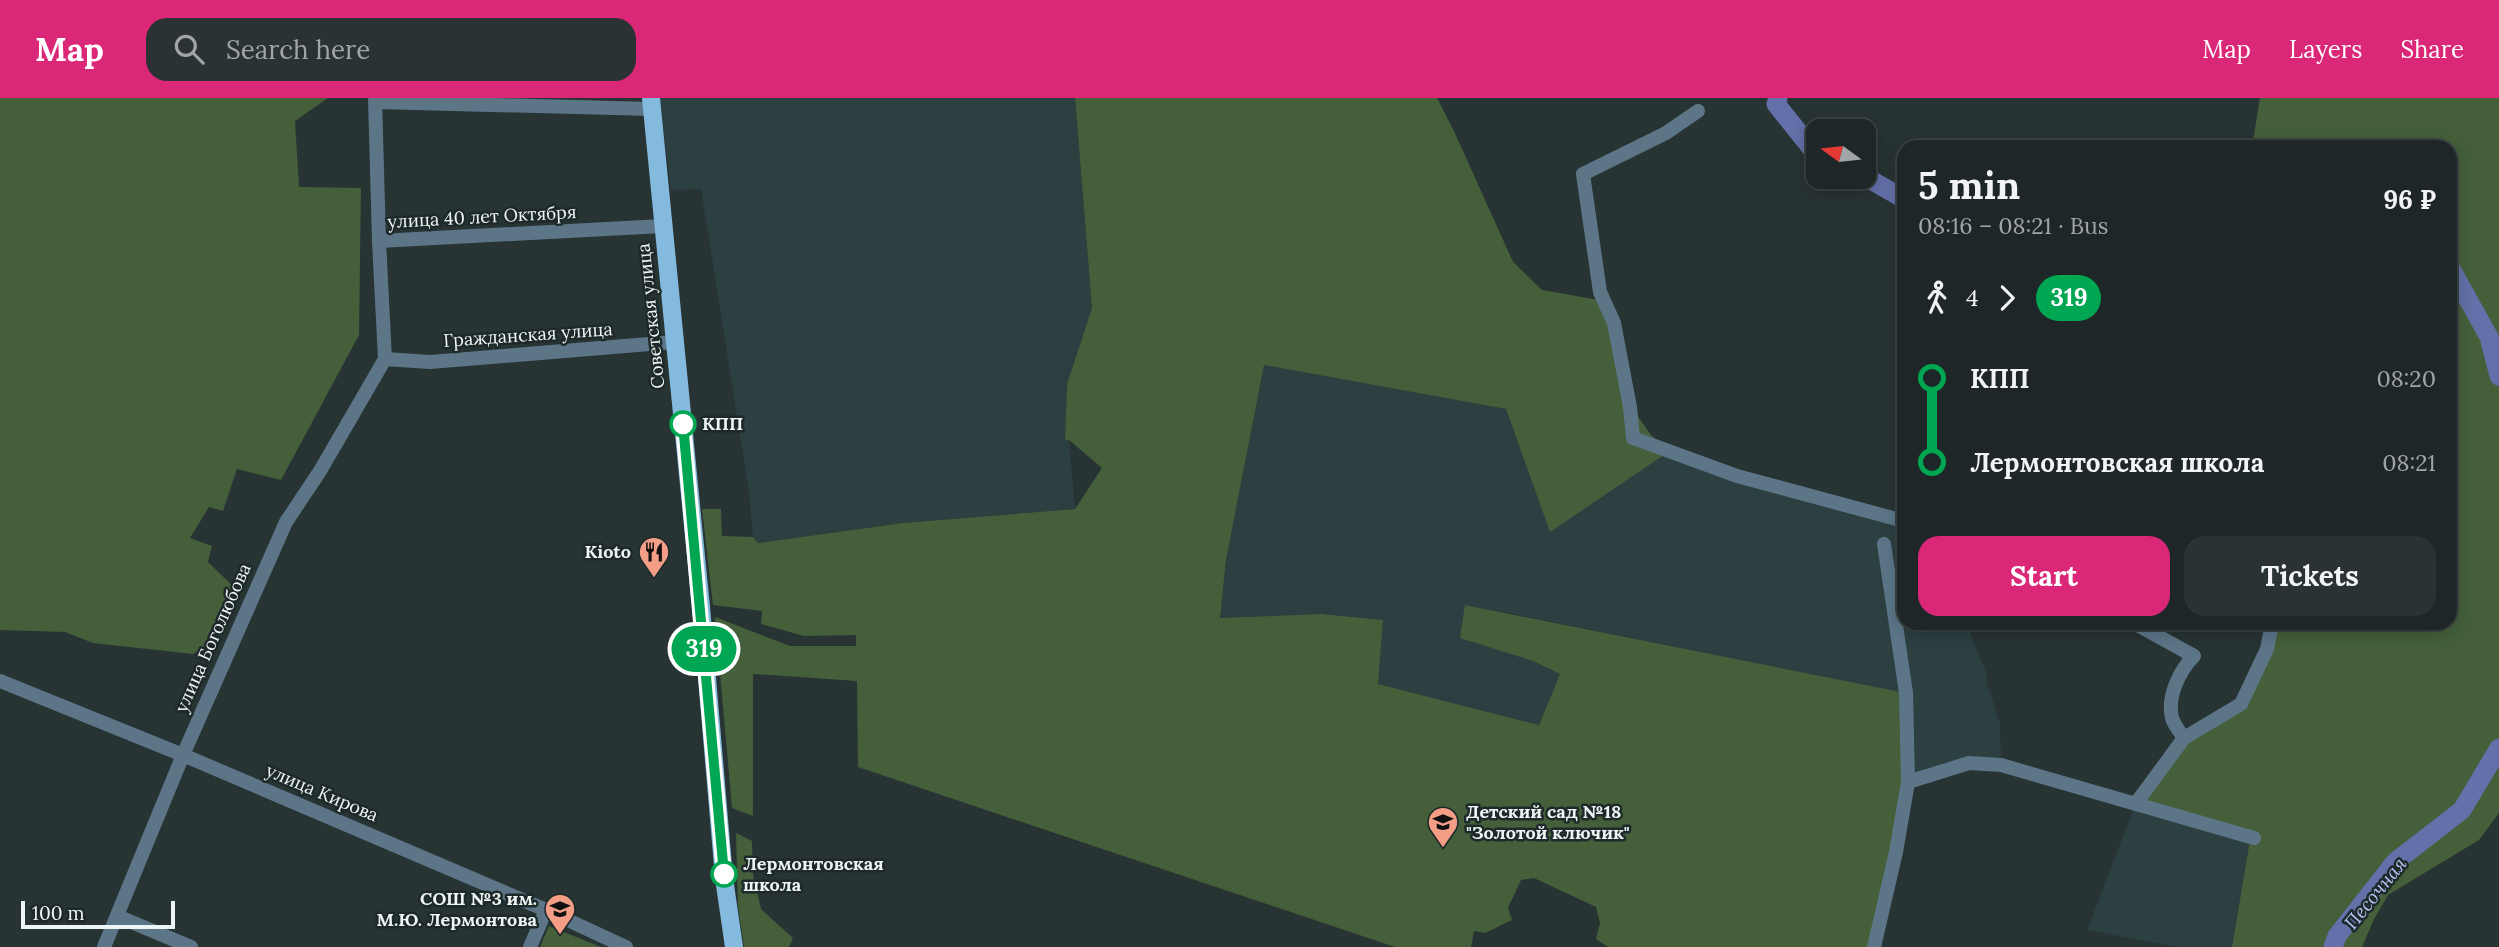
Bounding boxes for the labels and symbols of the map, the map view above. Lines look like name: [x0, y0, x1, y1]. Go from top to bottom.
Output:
north arrow: [1806, 119, 1876, 189]
street label: улица 40 лет Октября: [387, 200, 577, 233]
street label: Советская улица: [631, 242, 670, 390]
street label: Гражданская улица: [442, 317, 613, 352]
marker: КПП: [670, 411, 696, 437]
place label: КПП: [702, 412, 743, 435]
restaurant icon: Kioto: [637, 535, 671, 579]
place label: Kioto: [584, 540, 631, 563]
street label: улица Боголюбова: [169, 560, 256, 716]
line badge: 319: [664, 626, 744, 672]
street label: улица Кирова: [262, 759, 382, 827]
place label: Детский сад №18 "Золотой ключик": [1466, 800, 1630, 844]
school or university icon: Детский сад №18 "Золотой ключик": [1426, 805, 1460, 849]
place label: Лермонтовская школа: [743, 852, 884, 896]
water label: Песочная: [2339, 852, 2412, 934]
marker: Лермонтовская школа: [711, 861, 737, 887]
place label: СОШ №3 им. М.Ю. Лермонтова: [376, 887, 538, 931]
school or university icon: СОШ №3 им. М.Ю. Лермонтова: [543, 892, 577, 936]
scale bar: [21, 898, 175, 930]

